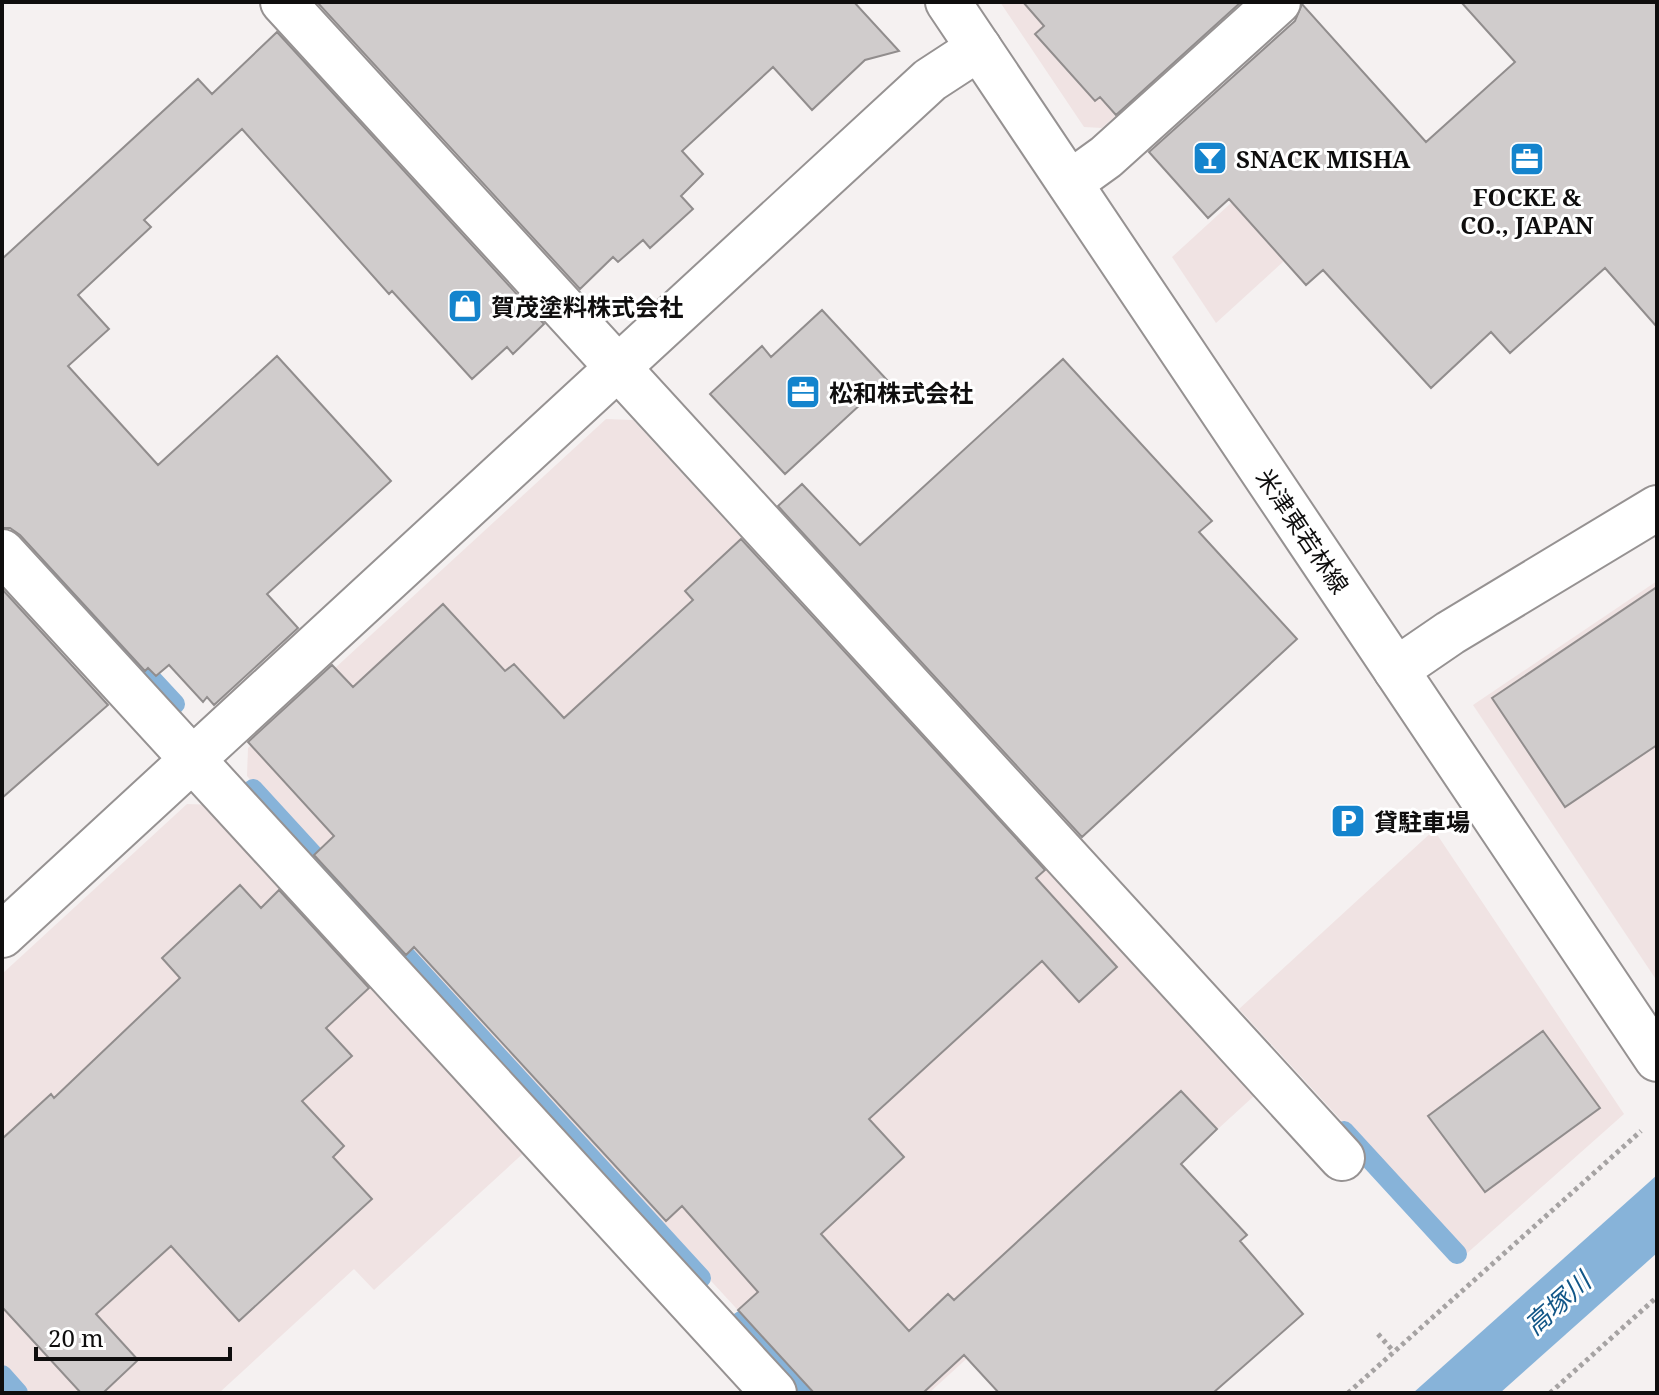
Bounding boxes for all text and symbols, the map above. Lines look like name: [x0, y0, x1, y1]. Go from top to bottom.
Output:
bar icon: SNACK MISHA: [1191, 139, 1229, 177]
office icon: FOCKE & CO., JAPAN: [1508, 140, 1546, 178]
place label: SNACK MISHA: [1236, 142, 1411, 175]
place label: FOCKE & CO., JAPAN: [1460, 180, 1594, 241]
shop icon: 賀茂塗料株式会社: [446, 287, 484, 325]
place label: 賀茂塗料株式会社: [491, 290, 683, 323]
office icon: 松和株式会社: [784, 373, 822, 411]
place label: 松和株式会社: [829, 376, 973, 409]
street label: 米津東若林線: [1249, 462, 1357, 600]
parking icon: 貸駐車場: [1329, 802, 1367, 840]
place label: 貸駐車場: [1374, 805, 1470, 838]
water label: 高塚川: [1516, 1262, 1600, 1342]
scale bar: [36, 1311, 230, 1361]
text: 20 m: [48, 1321, 104, 1354]

